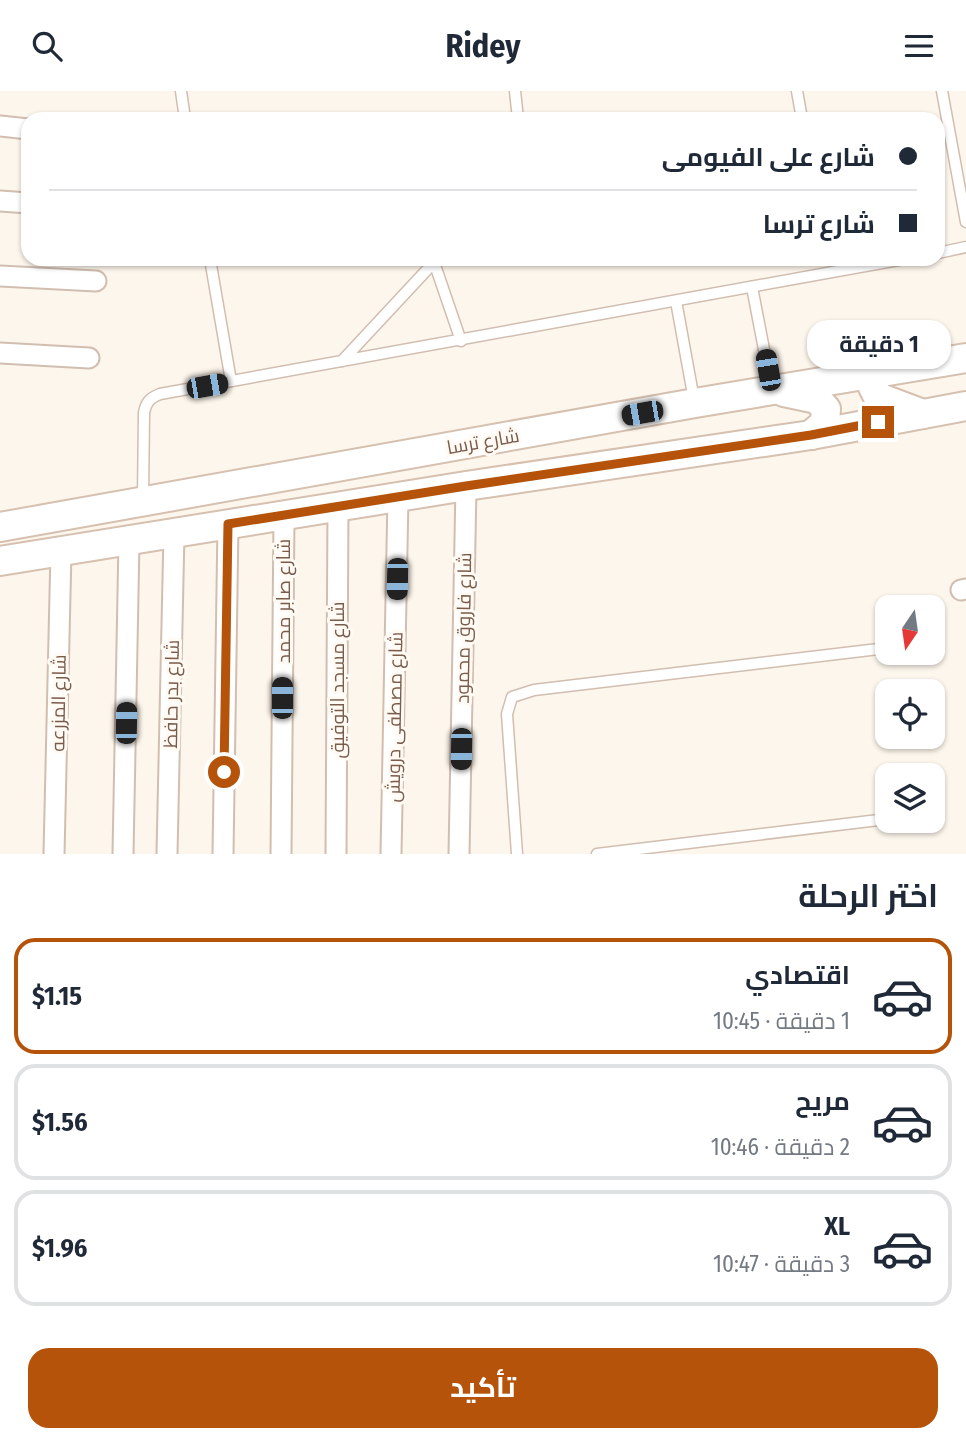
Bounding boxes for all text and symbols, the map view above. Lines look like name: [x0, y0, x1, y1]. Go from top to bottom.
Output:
icon: search: [28, 27, 66, 65]
text: Ridey: [446, 27, 520, 65]
icon: menu: [900, 27, 938, 65]
text: شارع على الفيومى: [662, 142, 875, 173]
text: شارع ترسا: [763, 209, 875, 240]
callout: 1 دقيقة: [806, 321, 950, 369]
text: 1 دقيقة: [839, 330, 919, 358]
car: [755, 347, 782, 393]
car: [185, 372, 230, 400]
car: [620, 399, 665, 427]
route end: [862, 406, 894, 438]
street label: شارع ترسا: [445, 424, 522, 461]
street label: شارع صابر محمد: [272, 539, 297, 663]
street label: شارع فاروق محمود: [451, 552, 478, 704]
car: [387, 558, 408, 600]
north arrow: [875, 595, 945, 665]
map controls: [875, 595, 945, 833]
street label: شارع مسجد التوفيق: [326, 602, 351, 758]
street label: شارع مصطفى درويش: [382, 632, 409, 803]
street label: شارع بدر حافظ: [159, 639, 186, 749]
street label: شارع المزرعه: [46, 654, 73, 752]
car: [272, 677, 293, 719]
button: locate: [875, 679, 945, 749]
car: [116, 702, 137, 744]
car: [451, 728, 472, 770]
route start: [208, 756, 240, 788]
button: layers: [875, 763, 945, 833]
text: اختر الرحلة: [798, 877, 938, 915]
text: اقتصادي: [745, 960, 850, 991]
icon: car: [871, 965, 934, 1028]
text: $1.15: [32, 981, 82, 1012]
text: 1 دقيقة · 10:45: [713, 1007, 850, 1035]
text: مريح: [795, 1086, 850, 1117]
icon: car: [871, 1091, 934, 1154]
text: $1.56: [32, 1107, 88, 1138]
text: 2 دقيقة · 10:46: [711, 1133, 850, 1161]
text: XL: [824, 1211, 850, 1242]
icon: car: [871, 1217, 934, 1280]
text: $1.96: [32, 1233, 87, 1264]
text: 3 دقيقة · 10:47: [713, 1250, 850, 1278]
button: تأكيد: [28, 1348, 938, 1428]

